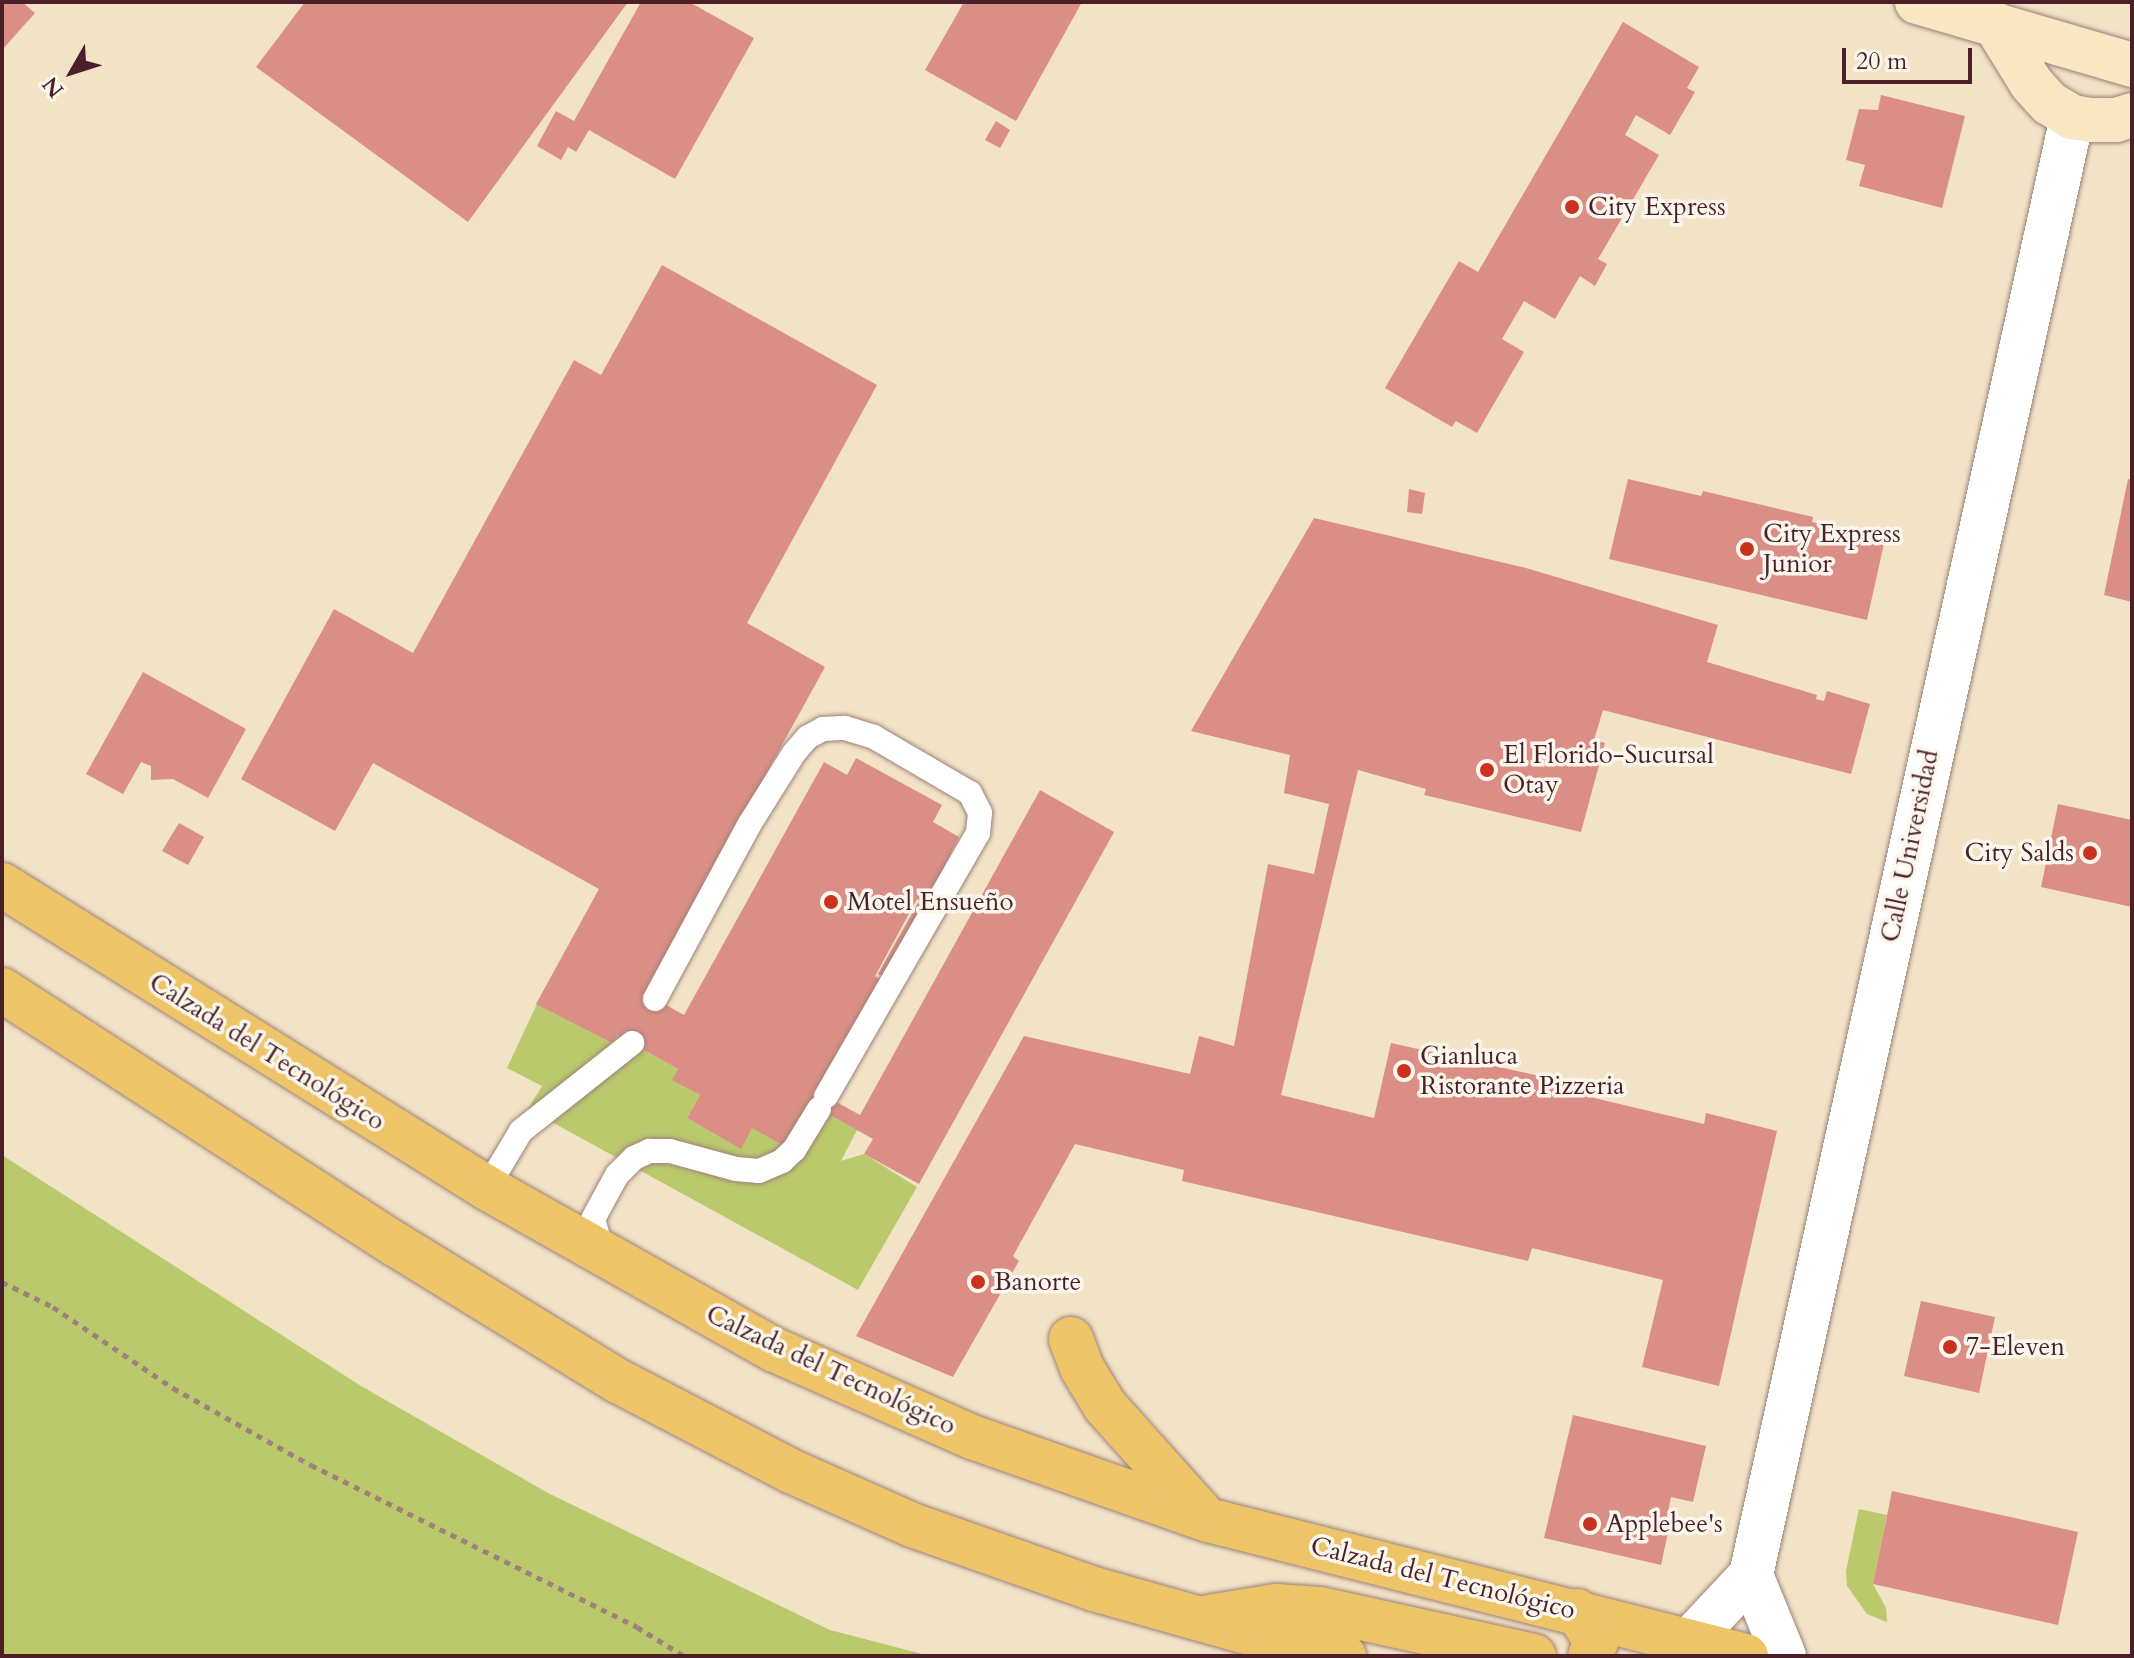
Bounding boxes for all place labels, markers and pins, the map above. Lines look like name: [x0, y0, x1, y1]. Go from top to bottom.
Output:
place label: City Express: [1588, 191, 1726, 223]
marker: City Express: [1563, 198, 1581, 216]
place label: City Express Junior: [1763, 518, 1901, 580]
marker: City Express Junior: [1738, 540, 1756, 558]
place label: El Florido-Sucursal Otay: [1503, 739, 1714, 800]
marker: El Florido-Sucursal Otay: [1478, 761, 1496, 779]
place label: City Salds: [1964, 837, 2074, 869]
marker: City Salds: [2081, 844, 2099, 862]
place label: Motel Ensueño: [847, 886, 1014, 918]
marker: Motel Ensueño: [822, 893, 840, 911]
place label: Gianluca Ristorante Pizzeria: [1420, 1040, 1625, 1102]
marker: Gianluca Ristorante Pizzeria: [1395, 1062, 1413, 1080]
place label: Banorte: [994, 1266, 1081, 1298]
marker: Banorte: [969, 1273, 987, 1291]
place label: 7-Eleven: [1966, 1331, 2065, 1363]
marker: 7-Eleven: [1941, 1338, 1959, 1356]
place label: Applebee's: [1606, 1508, 1723, 1540]
marker: Applebee's: [1581, 1515, 1599, 1533]

